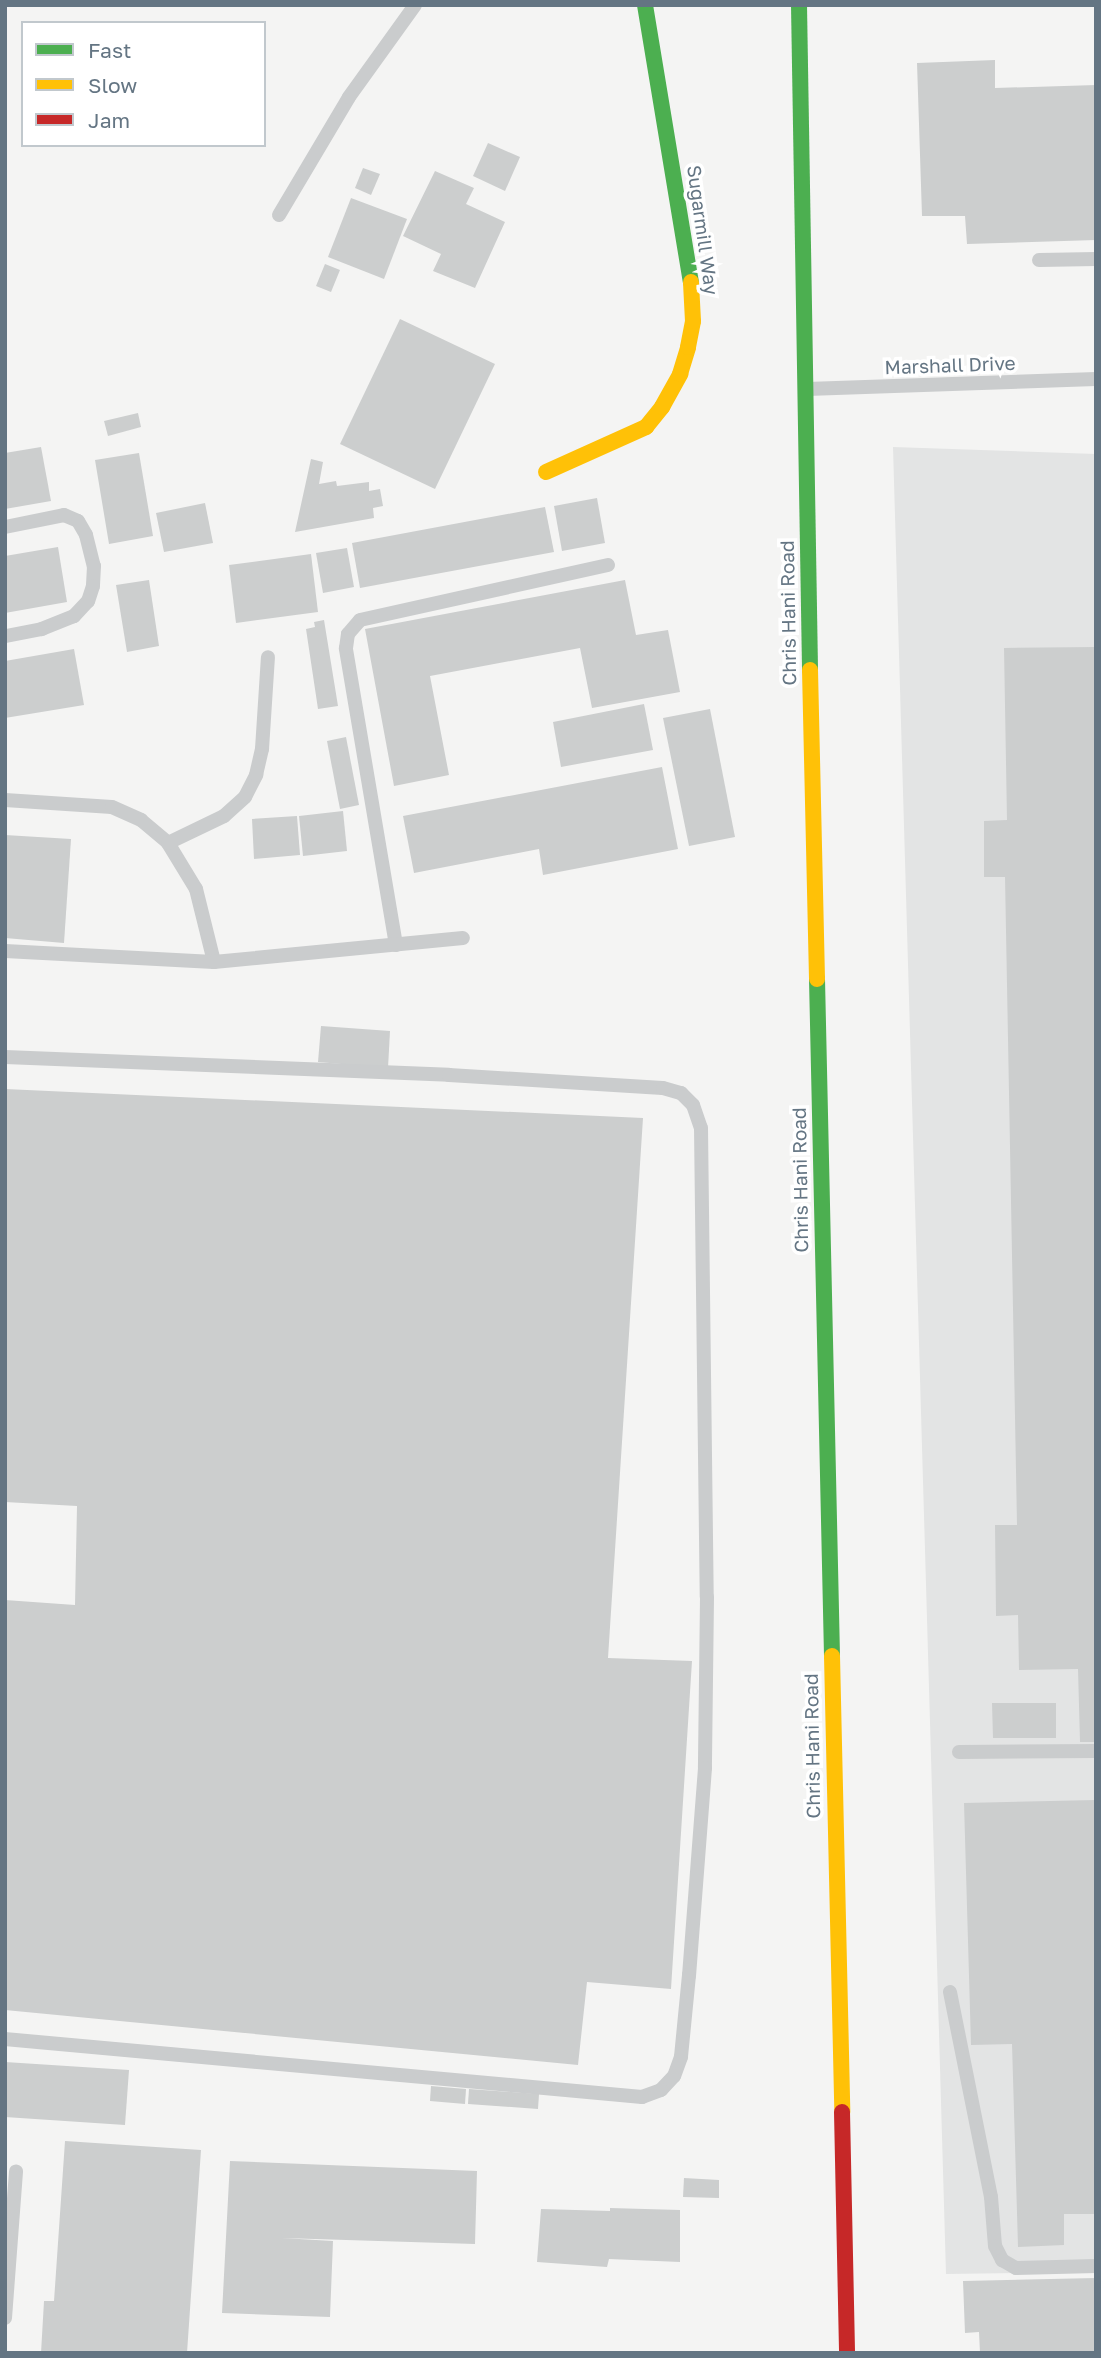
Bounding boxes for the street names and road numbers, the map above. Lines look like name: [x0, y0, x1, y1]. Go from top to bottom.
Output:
street label: Sugarmill Way: [683, 164, 723, 296]
street label: Marshall Drive: [884, 351, 1016, 379]
street label: Chris Hani Road: [775, 540, 801, 686]
street label: Chris Hani Road: [787, 1107, 813, 1253]
street label: Chris Hani Road: [799, 1673, 825, 1819]

